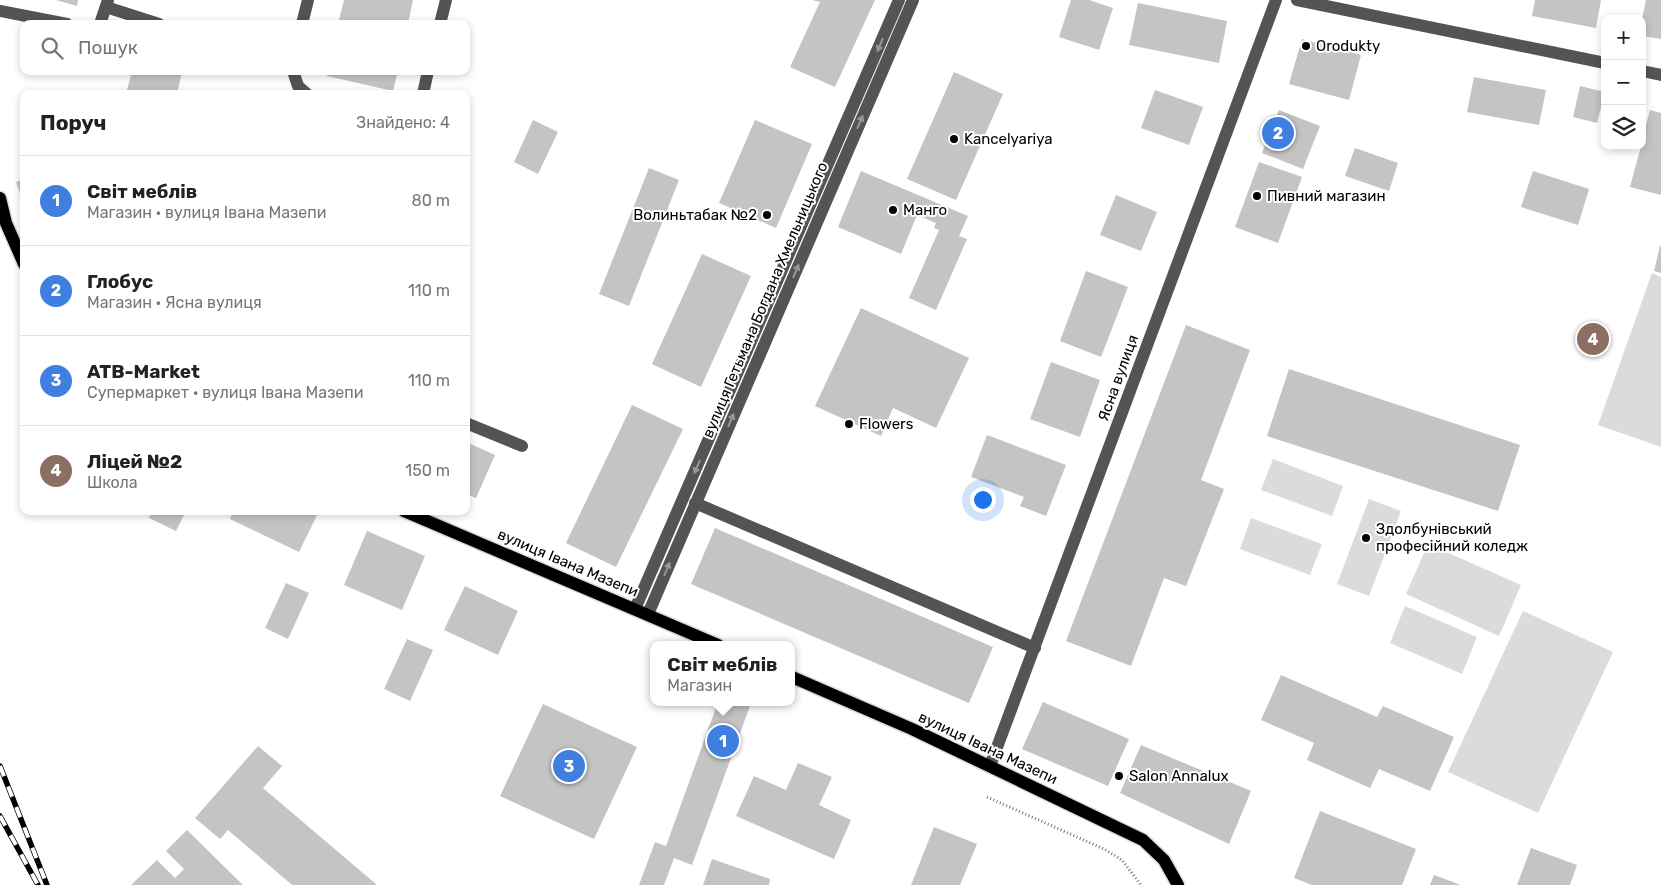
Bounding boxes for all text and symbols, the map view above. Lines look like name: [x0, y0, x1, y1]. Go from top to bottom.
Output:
map controls: [1601, 15, 1646, 150]
button: +: [1601, 15, 1646, 60]
search box: [20, 20, 470, 75]
icon: search: [38, 34, 66, 62]
text: Пошук: [78, 36, 138, 59]
place label: Orodukty: [1316, 37, 1380, 55]
one-way arrow: [875, 38, 883, 52]
marker: Orodukty: [1300, 40, 1312, 52]
button: −: [1601, 60, 1646, 105]
button: layers: [1601, 105, 1646, 150]
text: Поруч: [40, 110, 106, 135]
text: Знайдено: 4: [356, 113, 450, 132]
pin: 2: [1262, 114, 1294, 152]
one-way arrow: [857, 115, 865, 129]
place label: Kancelyariya: [964, 130, 1052, 148]
marker: Kancelyariya: [948, 133, 960, 145]
street label: вулиця Гетьмана Богдана Хмельницького: [699, 159, 831, 441]
text: Світ меблів: [87, 180, 197, 203]
place label: Пивний магазин: [1267, 187, 1386, 205]
marker: Пивний магазин: [1251, 190, 1263, 202]
text: 1: [52, 191, 60, 210]
text: 80 m: [412, 191, 450, 210]
place label: Манго: [903, 201, 947, 219]
text: Магазин · вулиця Івана Мазепи: [87, 203, 326, 222]
marker: Манго: [887, 204, 899, 216]
place label: Волиньтабак №2: [633, 206, 757, 224]
marker: Волиньтабак №2: [761, 209, 773, 221]
one-way arrow: [792, 264, 800, 278]
text: Глобус: [87, 270, 153, 293]
text: 2: [51, 281, 61, 300]
text: 110 m: [408, 281, 450, 300]
text: Магазин · Ясна вулиця: [87, 293, 262, 312]
pin: 4: [1577, 320, 1609, 358]
street label: Ясна вулиця: [1094, 332, 1142, 424]
text: ATB-Market: [87, 360, 200, 383]
text: 3: [51, 371, 61, 390]
text: 110 m: [408, 371, 450, 390]
text: Супермаркет · вулиця Івана Мазепи: [87, 383, 364, 402]
one-way arrow: [728, 413, 736, 427]
place label: Flowers: [859, 415, 914, 433]
marker: Flowers: [843, 418, 855, 430]
text: Ліцей №2: [87, 450, 182, 473]
one-way arrow: [692, 460, 700, 474]
text: 4: [51, 461, 61, 480]
text: 150 m: [405, 461, 450, 480]
text: Школа: [87, 473, 138, 492]
your location: [970, 487, 996, 513]
place label: Здолбунівський професійний коледж: [1376, 520, 1528, 555]
street label: вулиця Івана Мазепи: [495, 525, 641, 601]
marker: Здолбунівський професійний коледж: [1360, 532, 1372, 544]
one-way arrow: [663, 562, 671, 576]
popup: [650, 641, 795, 706]
text: Світ меблів: [667, 653, 778, 676]
text: Магазин: [667, 676, 732, 695]
street label: вулиця Івана Мазепи: [916, 708, 1060, 788]
pin: 1: [707, 722, 739, 760]
pin: 3: [553, 747, 585, 785]
place label: Salon Annalux: [1129, 767, 1229, 785]
marker: Salon Annalux: [1113, 770, 1125, 782]

